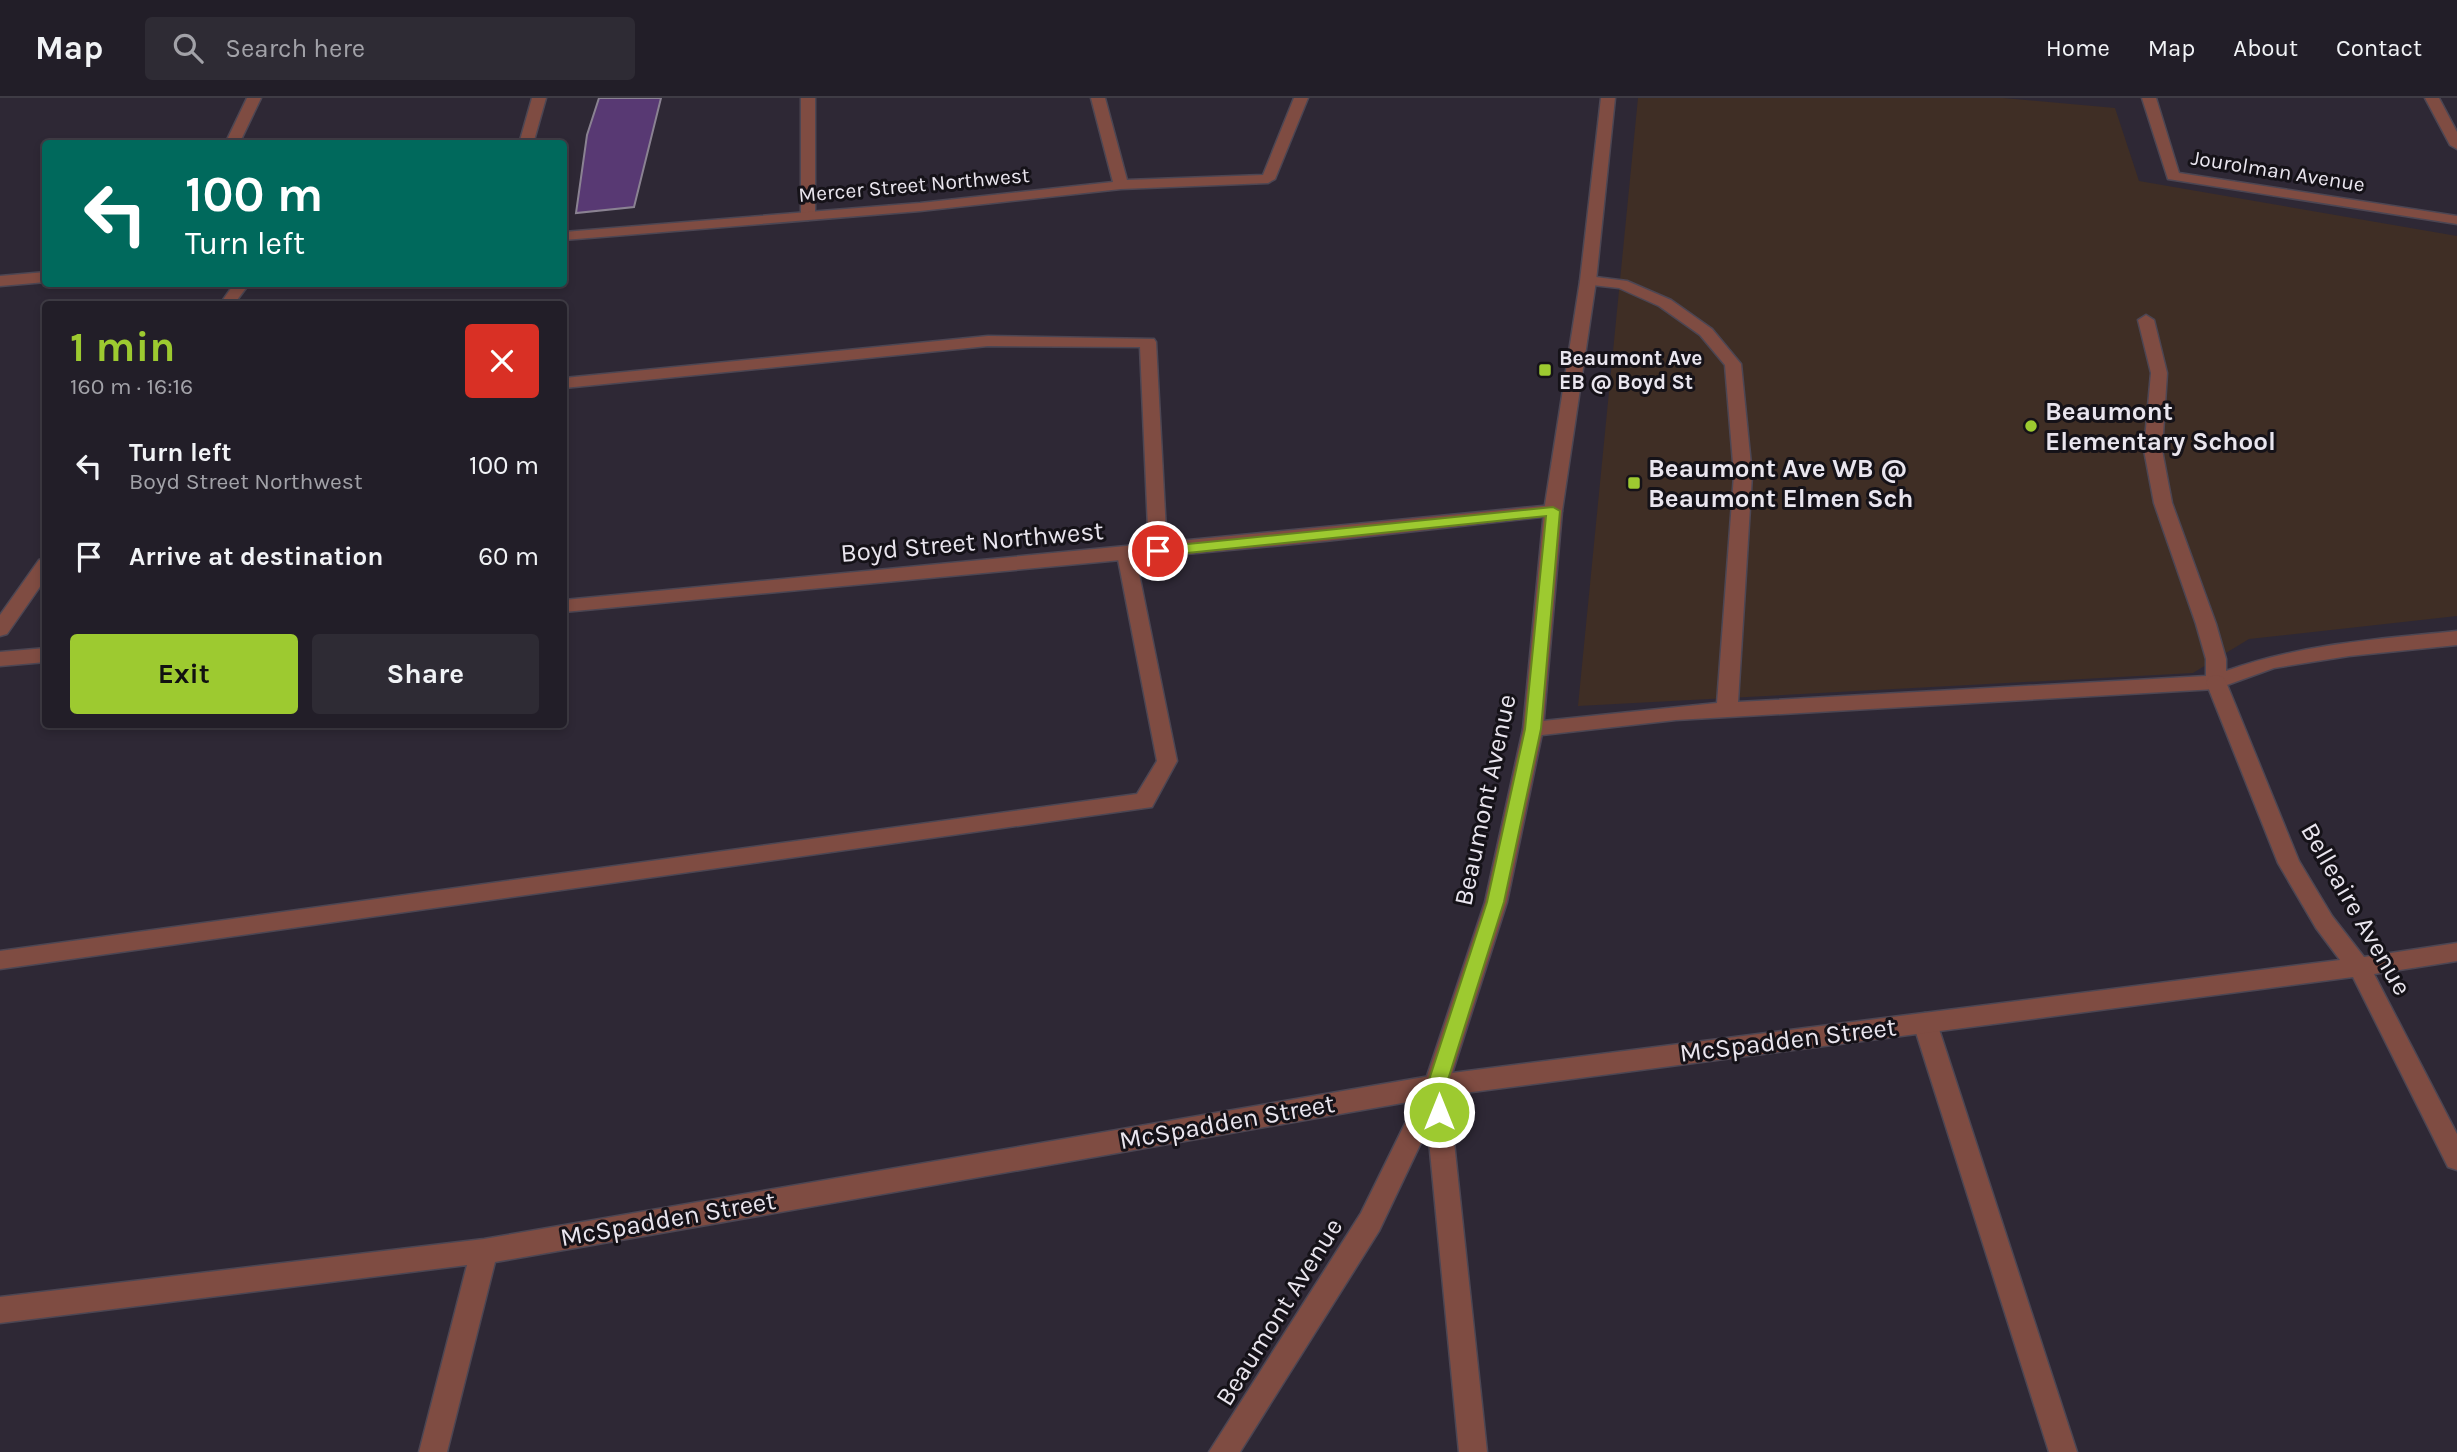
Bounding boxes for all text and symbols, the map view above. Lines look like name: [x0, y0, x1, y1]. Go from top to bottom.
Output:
search box: [145, 17, 635, 80]
text: Map: [35, 29, 103, 67]
icon: search: [169, 29, 207, 67]
text: Search here: [225, 33, 365, 64]
text: Home: [2046, 34, 2110, 62]
text: Map: [2148, 34, 2195, 62]
text: About: [2233, 34, 2298, 62]
text: Contact: [2336, 34, 2422, 62]
street label: Jourolman Avenue: [2189, 145, 2367, 197]
street label: Mercer Street Northwest: [797, 163, 1031, 207]
text: 100 m: [185, 166, 323, 223]
icon: left: [70, 168, 161, 259]
text: Turn left: [185, 225, 305, 262]
text: 1 min: [70, 322, 175, 372]
button: close: [465, 324, 539, 398]
place label: Beaumont Ave EB @ Boyd St: [1559, 346, 1702, 394]
marker: Beaumont Ave EB @ Boyd St: [1537, 362, 1553, 378]
text: 160 m · 16:16: [70, 373, 193, 400]
place label: Beaumont Elementary School: [2045, 396, 2276, 457]
marker: Beaumont Elementary School: [2023, 418, 2039, 434]
text: Turn left: [129, 437, 231, 468]
icon: left: [70, 447, 108, 485]
text: 100 m: [469, 450, 539, 481]
place label: Beaumont Ave WB @ Beaumont Elmen Sch: [1648, 453, 1914, 514]
text: Boyd Street Northwest: [129, 468, 363, 495]
marker: Beaumont Ave WB @ Beaumont Elmen Sch: [1626, 475, 1642, 491]
street label: Boyd Street Northwest: [839, 515, 1105, 569]
pin: [1128, 521, 1188, 581]
icon: arrive: [1139, 532, 1177, 570]
icon: arrive: [70, 538, 108, 576]
text: Arrive at destination: [129, 541, 383, 572]
text: 60 m: [478, 541, 539, 572]
button: Exit: [70, 634, 298, 714]
button: Share: [312, 634, 539, 714]
street label: Beaumont Avenue: [1447, 691, 1523, 909]
street label: Belleaire Avenue: [2294, 817, 2418, 1001]
street label: McSpadden Street: [1678, 1011, 1898, 1069]
position arrow: [1402, 1075, 1476, 1149]
street label: McSpadden Street: [1117, 1088, 1337, 1156]
street label: McSpadden Street: [558, 1185, 778, 1253]
street label: Beaumont Avenue: [1209, 1212, 1349, 1412]

